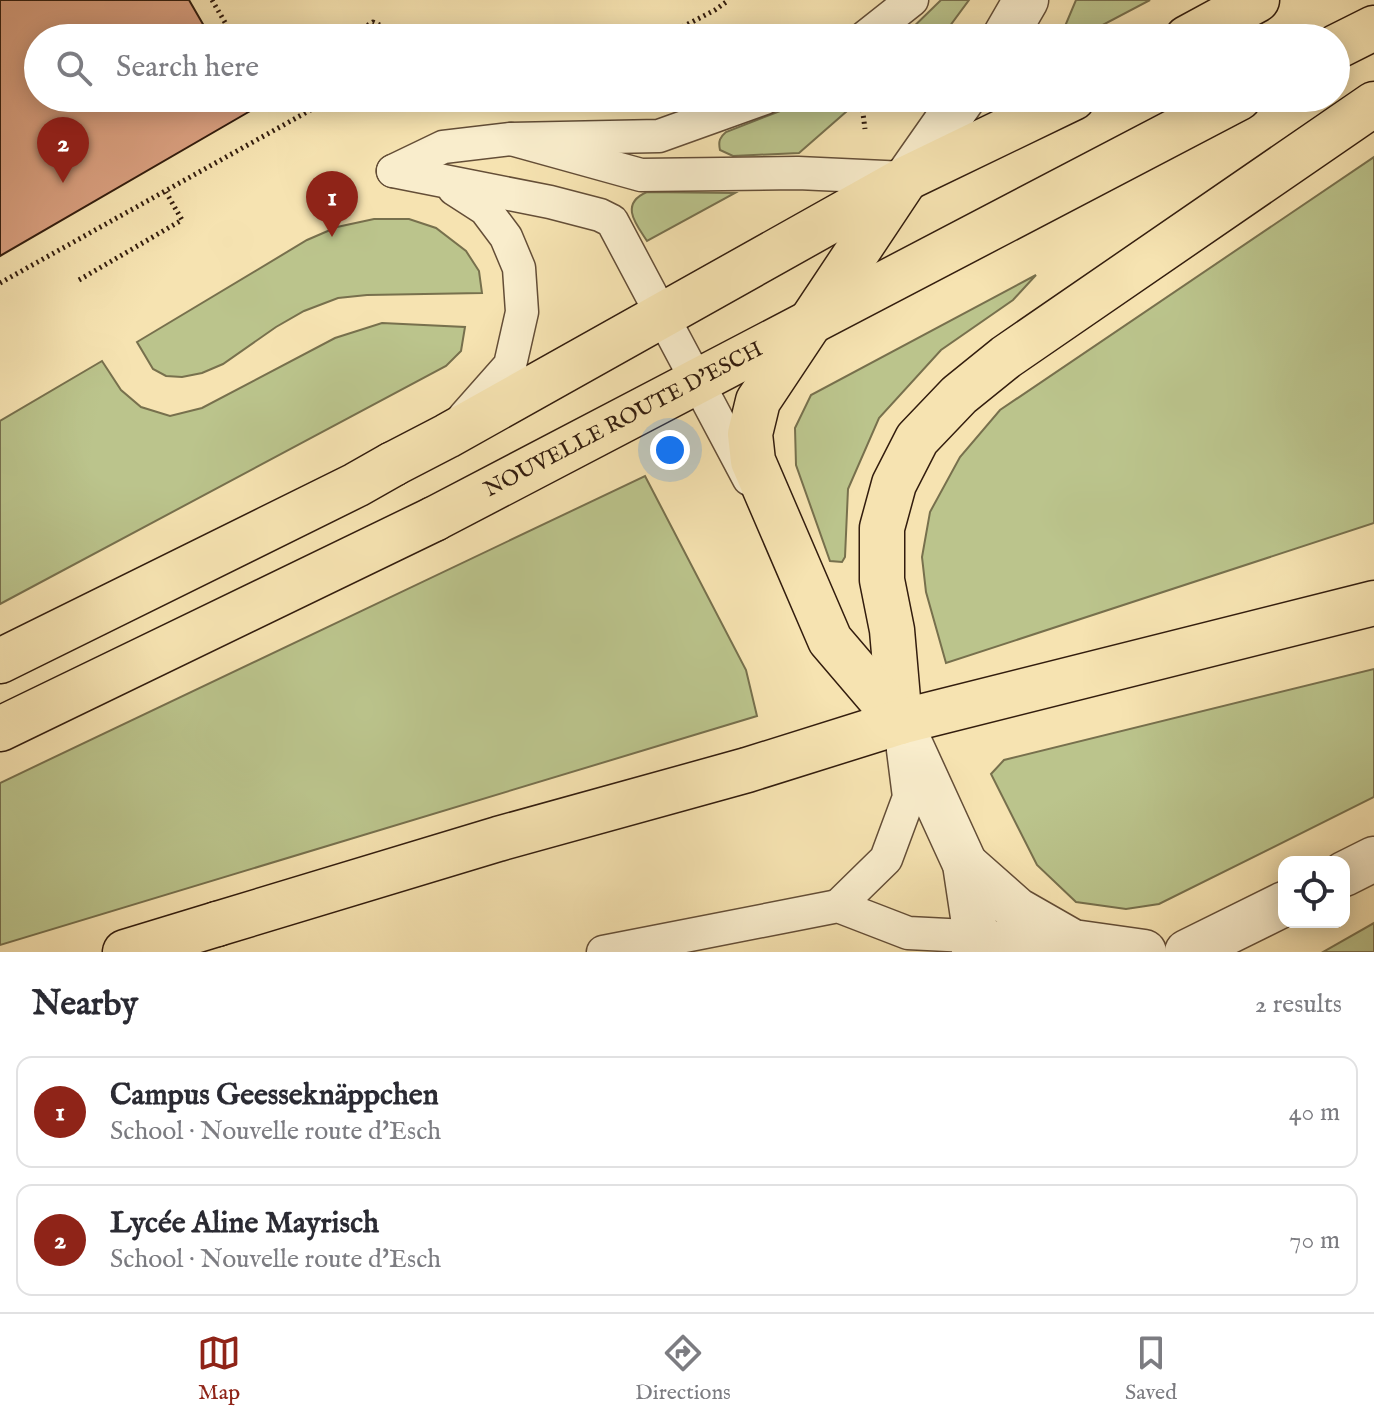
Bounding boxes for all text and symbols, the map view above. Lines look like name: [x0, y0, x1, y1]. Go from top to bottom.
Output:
search box: [24, 24, 1350, 112]
icon: search: [52, 46, 96, 90]
text: Search here: [116, 49, 259, 87]
pin: 2: [37, 117, 89, 183]
pin: 1: [306, 171, 358, 237]
street label: NOUVELLE ROUTE D'ESCH: [480, 335, 768, 504]
your location: [650, 430, 690, 470]
map controls: [1278, 856, 1350, 928]
button: locate: [1278, 856, 1350, 928]
text: Nearby: [32, 983, 138, 1026]
text: 2 results: [1255, 988, 1342, 1021]
text: Campus Geesseknäppchen: [110, 1077, 439, 1115]
text: 1: [55, 1096, 65, 1129]
text: 40 m: [1289, 1096, 1340, 1129]
text: School · Nouvelle route d'Esch: [110, 1115, 441, 1148]
text: Lycée Aline Mayrisch: [110, 1205, 379, 1243]
text: 2: [54, 1224, 66, 1257]
text: 70 m: [1289, 1224, 1340, 1257]
text: School · Nouvelle route d'Esch: [110, 1243, 441, 1276]
tab: Map: [197, 1331, 241, 1407]
tab: Directions: [635, 1331, 731, 1407]
tab: Saved: [1125, 1331, 1177, 1407]

